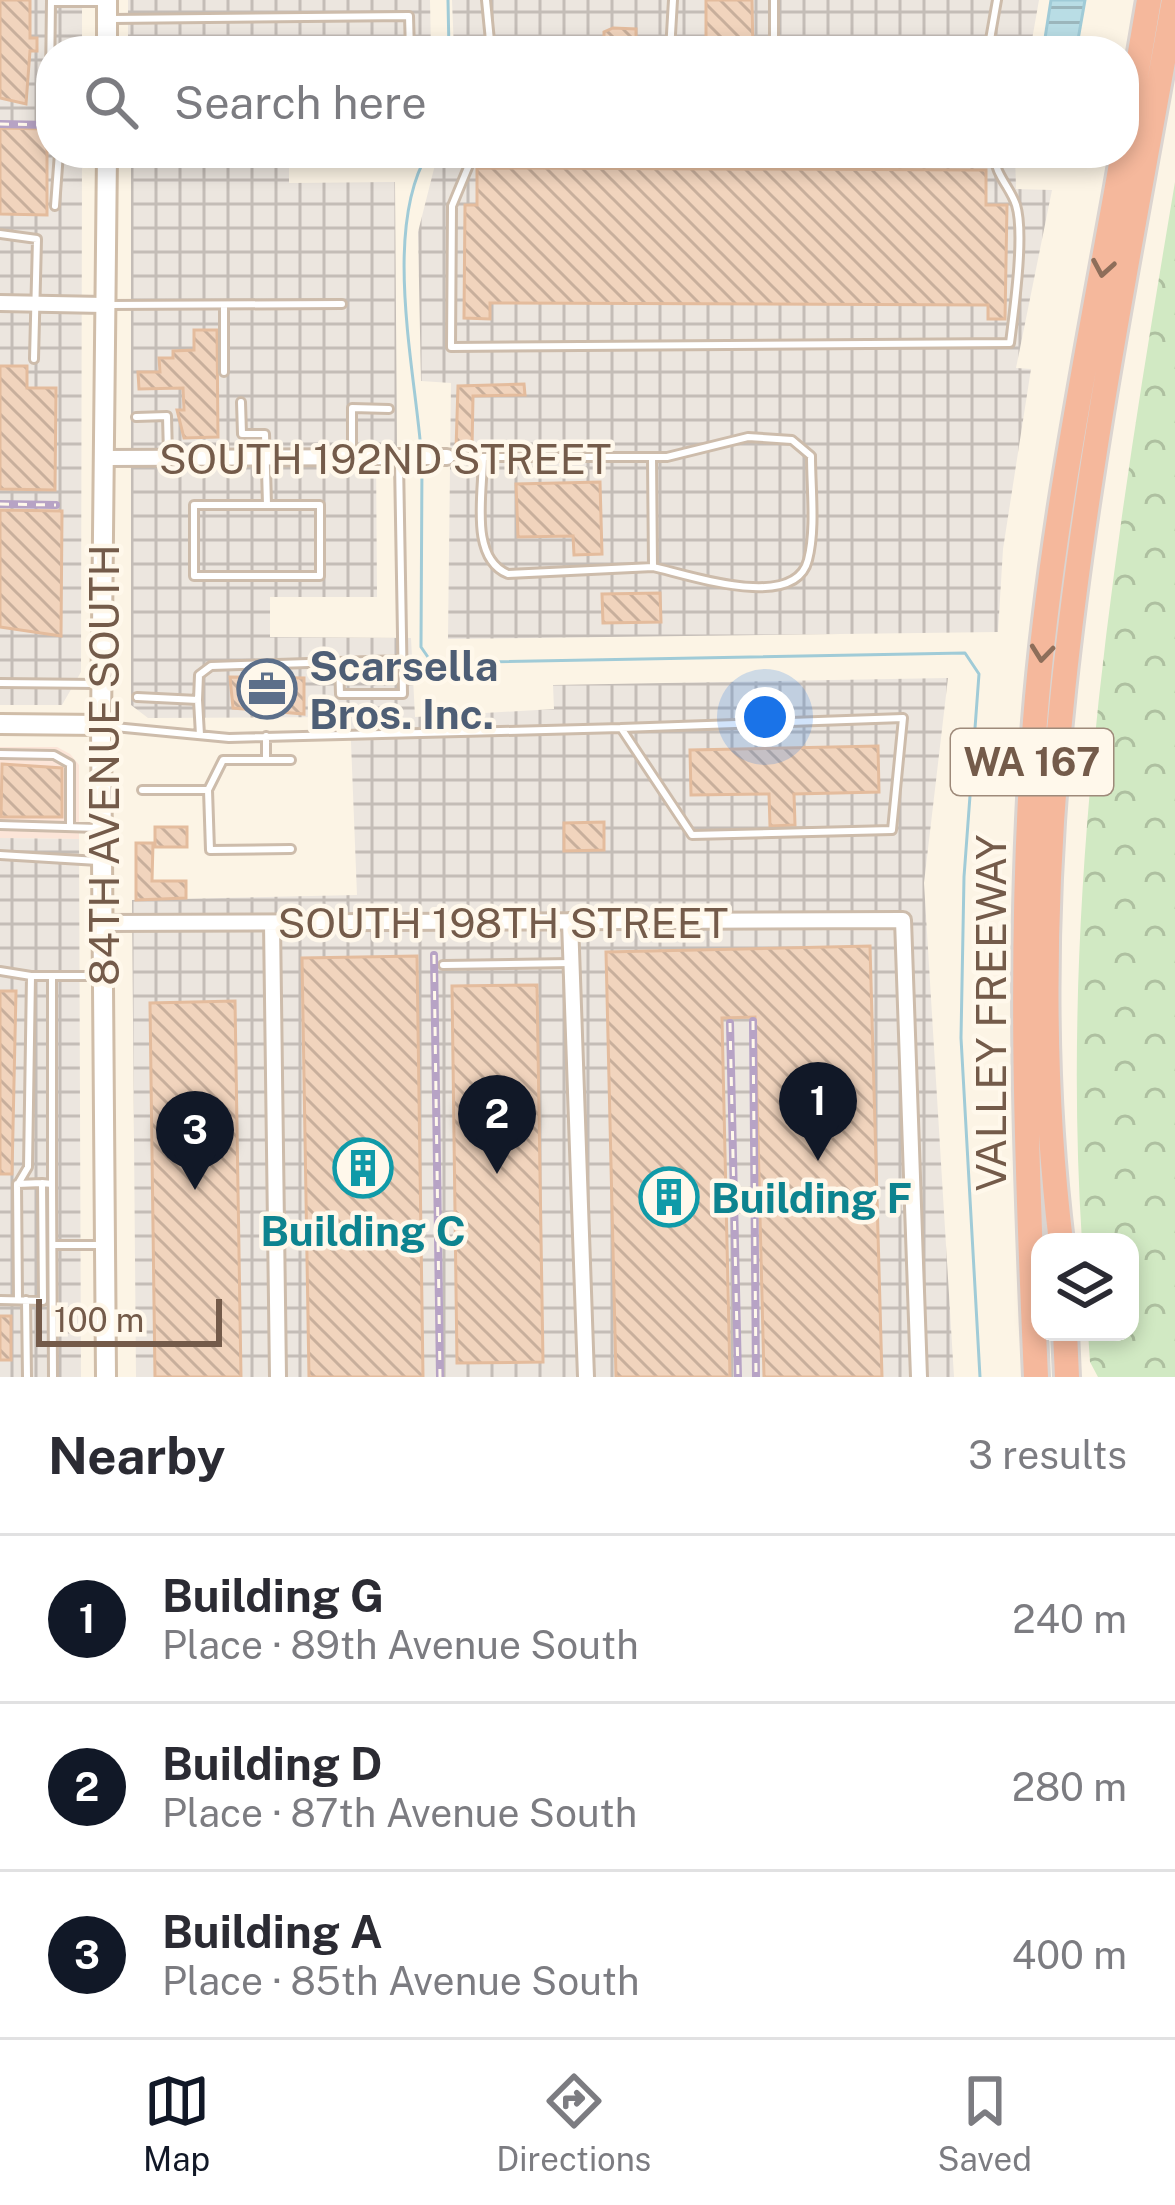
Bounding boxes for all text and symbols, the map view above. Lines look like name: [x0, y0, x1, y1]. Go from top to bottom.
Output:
search box: [36, 36, 1139, 168]
icon: search: [78, 69, 144, 135]
text: Search here: [174, 76, 427, 129]
one-way arrow: [1091, 258, 1116, 278]
street label: SOUTH 192ND STREET: [159, 434, 611, 483]
street label: 84TH AVENUE SOUTH: [79, 544, 128, 986]
place label: Scarsella Bros. Inc.: [309, 641, 499, 738]
one-way arrow: [1030, 644, 1055, 663]
office icon: Scarsella Bros. Inc.: [236, 658, 298, 720]
your location: [735, 687, 795, 747]
road number: WA 167: [951, 729, 1113, 795]
street label: VALLEY FREEWAY: [966, 834, 1015, 1192]
street label: SOUTH 198TH STREET: [278, 898, 728, 947]
pin: 1: [779, 1062, 857, 1161]
pin: 2: [458, 1075, 536, 1174]
pin: 3: [156, 1091, 234, 1190]
building icon: Building C: [332, 1137, 394, 1199]
building icon: Building F: [638, 1166, 700, 1228]
place label: Building F: [711, 1173, 912, 1222]
place label: Building C: [260, 1206, 466, 1255]
map controls: [1031, 1233, 1139, 1341]
button: layers: [1031, 1233, 1139, 1341]
scale bar: [36, 1293, 222, 1346]
text: 100 m: [54, 1301, 144, 1339]
text: Nearby: [48, 1426, 225, 1485]
text: 3 results: [968, 1432, 1127, 1478]
text: Building G: [162, 1569, 384, 1622]
text: 1: [79, 1596, 95, 1642]
text: 240 m: [1012, 1596, 1127, 1642]
text: Place · 89th Avenue South: [162, 1622, 639, 1668]
text: Building D: [162, 1737, 383, 1790]
text: 2: [75, 1764, 99, 1810]
text: 280 m: [1012, 1764, 1127, 1810]
text: Place · 87th Avenue South: [162, 1790, 637, 1836]
text: Building A: [162, 1905, 383, 1958]
text: 3: [74, 1932, 100, 1978]
text: 400 m: [1012, 1932, 1127, 1978]
text: Place · 85th Avenue South: [162, 1958, 640, 2004]
tab: Map: [143, 2068, 210, 2178]
tab: Directions: [496, 2068, 651, 2178]
tab: Saved: [938, 2068, 1032, 2178]

